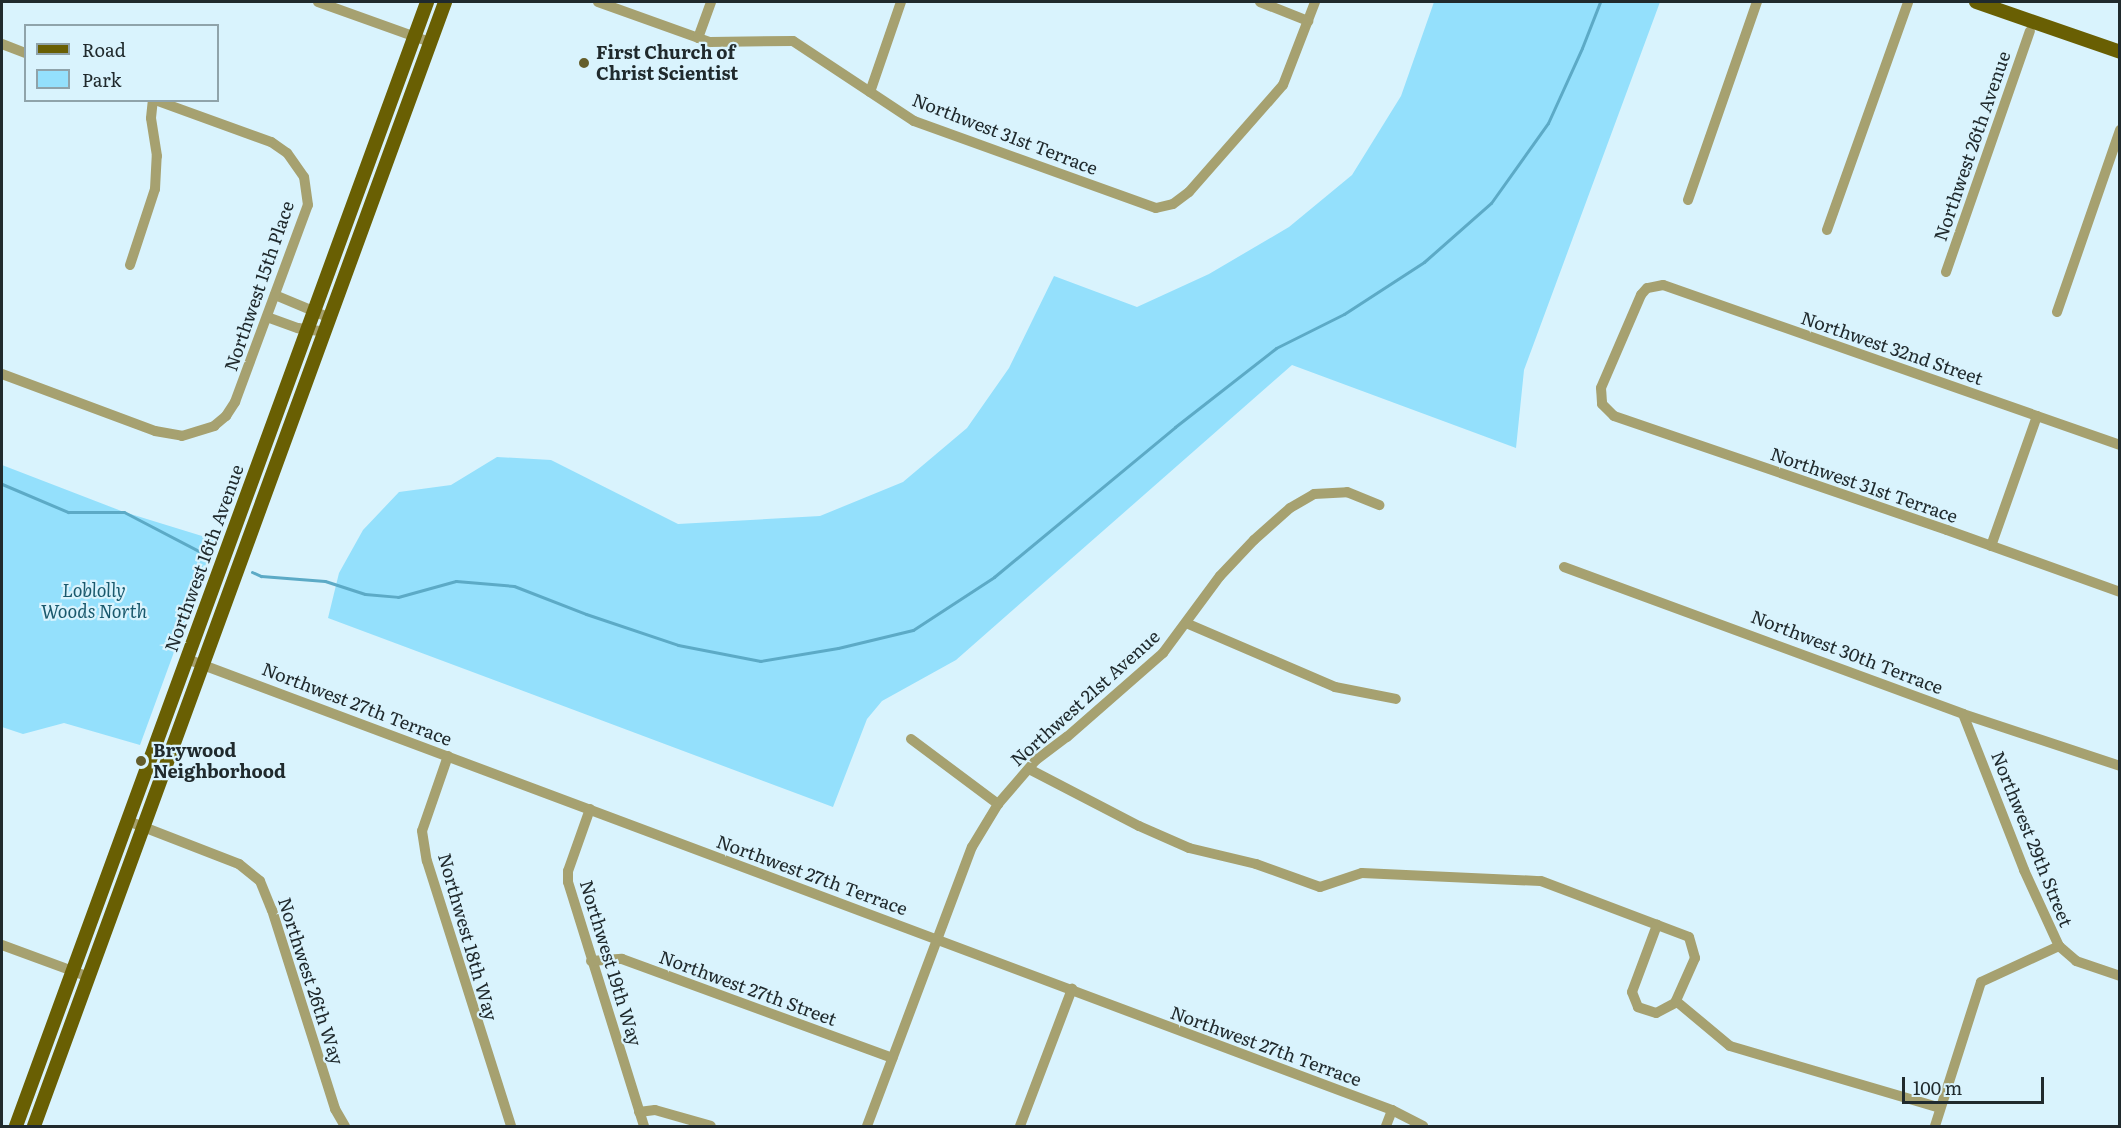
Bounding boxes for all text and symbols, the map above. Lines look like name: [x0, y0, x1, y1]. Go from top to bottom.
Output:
legend: [24, 24, 219, 102]
text: Road: [82, 36, 126, 63]
place label: First Church of Christ Scientist: [596, 42, 738, 84]
street label: Northwest 26th Avenue: [1929, 48, 2015, 244]
marker: First Church of Christ Scientist: [577, 56, 591, 70]
text: Park: [82, 66, 121, 93]
street label: Northwest 31st Terrace: [909, 89, 1101, 179]
street label: Northwest 15th Place: [220, 198, 298, 374]
street label: Northwest 32nd Street: [1798, 307, 1986, 389]
street label: Northwest 31st Terrace: [1768, 443, 1960, 527]
street label: Northwest 16th Avenue: [160, 461, 248, 655]
park label: Loblolly Woods North: [41, 580, 147, 622]
street label: Northwest 30th Terrace: [1748, 605, 1946, 699]
street label: Northwest 21st Avenue: [1006, 625, 1164, 771]
street label: Northwest 27th Terrace: [259, 658, 455, 750]
place label: Brywood Neighborhood: [153, 740, 286, 783]
street label: Northwest 29th Street: [1987, 748, 2077, 930]
marker: Brywood Neighborhood: [134, 754, 148, 768]
street label: Northwest 27th Terrace: [714, 830, 910, 920]
street label: Northwest 18th Way: [434, 851, 502, 1023]
street label: Northwest 19th Way: [575, 877, 647, 1049]
street label: Northwest 26th Way: [274, 895, 348, 1067]
street label: Northwest 27th Street: [656, 946, 840, 1030]
street label: Northwest 27th Terrace: [1168, 1001, 1364, 1091]
scale bar: [1905, 1065, 2048, 1103]
text: 100 m: [1913, 1074, 1962, 1101]

